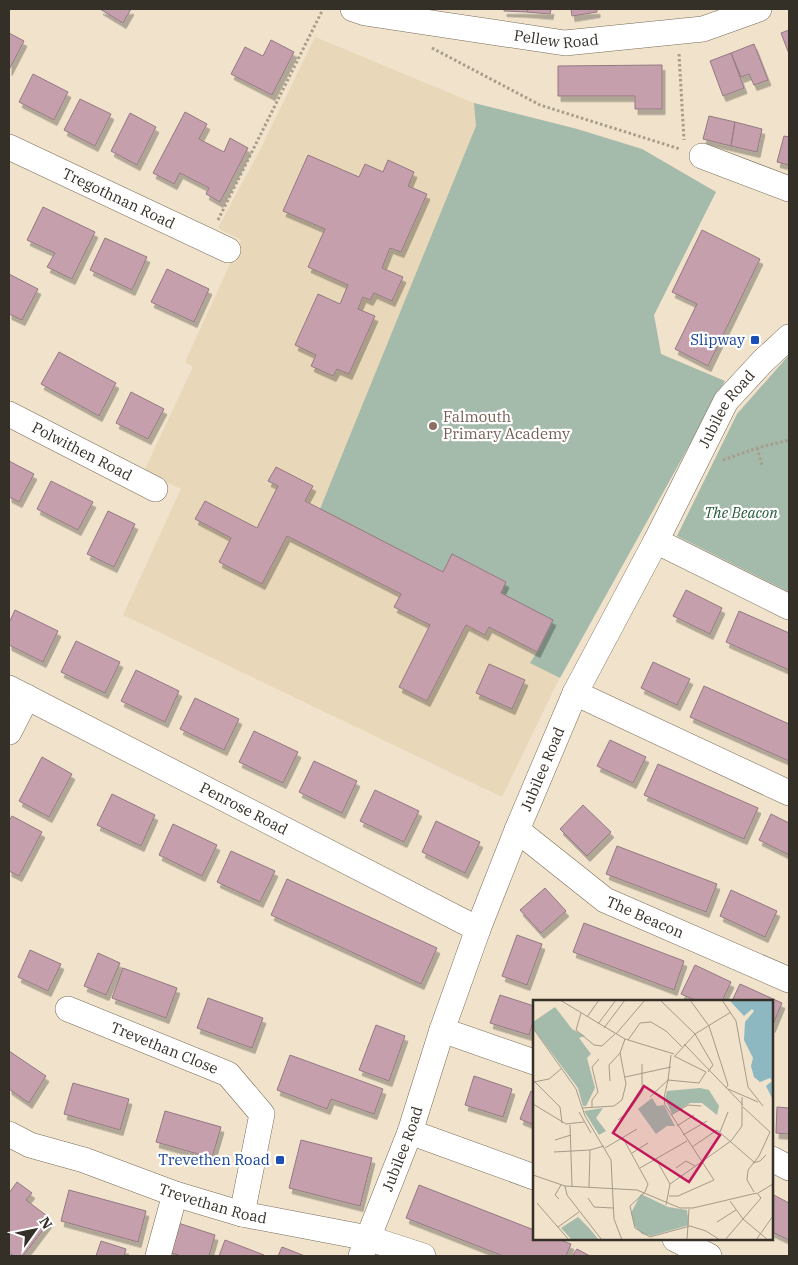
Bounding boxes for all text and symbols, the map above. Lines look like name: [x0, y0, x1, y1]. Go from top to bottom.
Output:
street label: Pellew Road: [513, 25, 599, 52]
street label: Tregothnan Road: [59, 163, 178, 233]
place label: Slipway: [690, 330, 745, 349]
marker: Slipway: [749, 334, 761, 346]
street label: Jubilee Road: [694, 366, 759, 451]
place label: Falmouth Primary Academy: [443, 407, 570, 443]
street label: Polwithen Road: [29, 417, 135, 485]
marker: Falmouth Primary Academy: [427, 420, 439, 432]
park label: The Beacon: [704, 503, 778, 522]
street label: Jubilee Road: [516, 724, 569, 814]
street label: Penrose Road: [197, 778, 291, 839]
street label: The Beacon: [603, 892, 687, 942]
inset map: [533, 1000, 773, 1240]
street label: Trevethan Close: [108, 1017, 221, 1078]
street label: Jubilee Road: [377, 1104, 427, 1194]
place label: Trevethen Road: [158, 1150, 270, 1169]
marker: Trevethen Road: [274, 1154, 286, 1166]
street label: Trevethan Road: [156, 1179, 269, 1228]
north arrow: [10, 1205, 60, 1255]
text: N: [35, 1213, 56, 1232]

